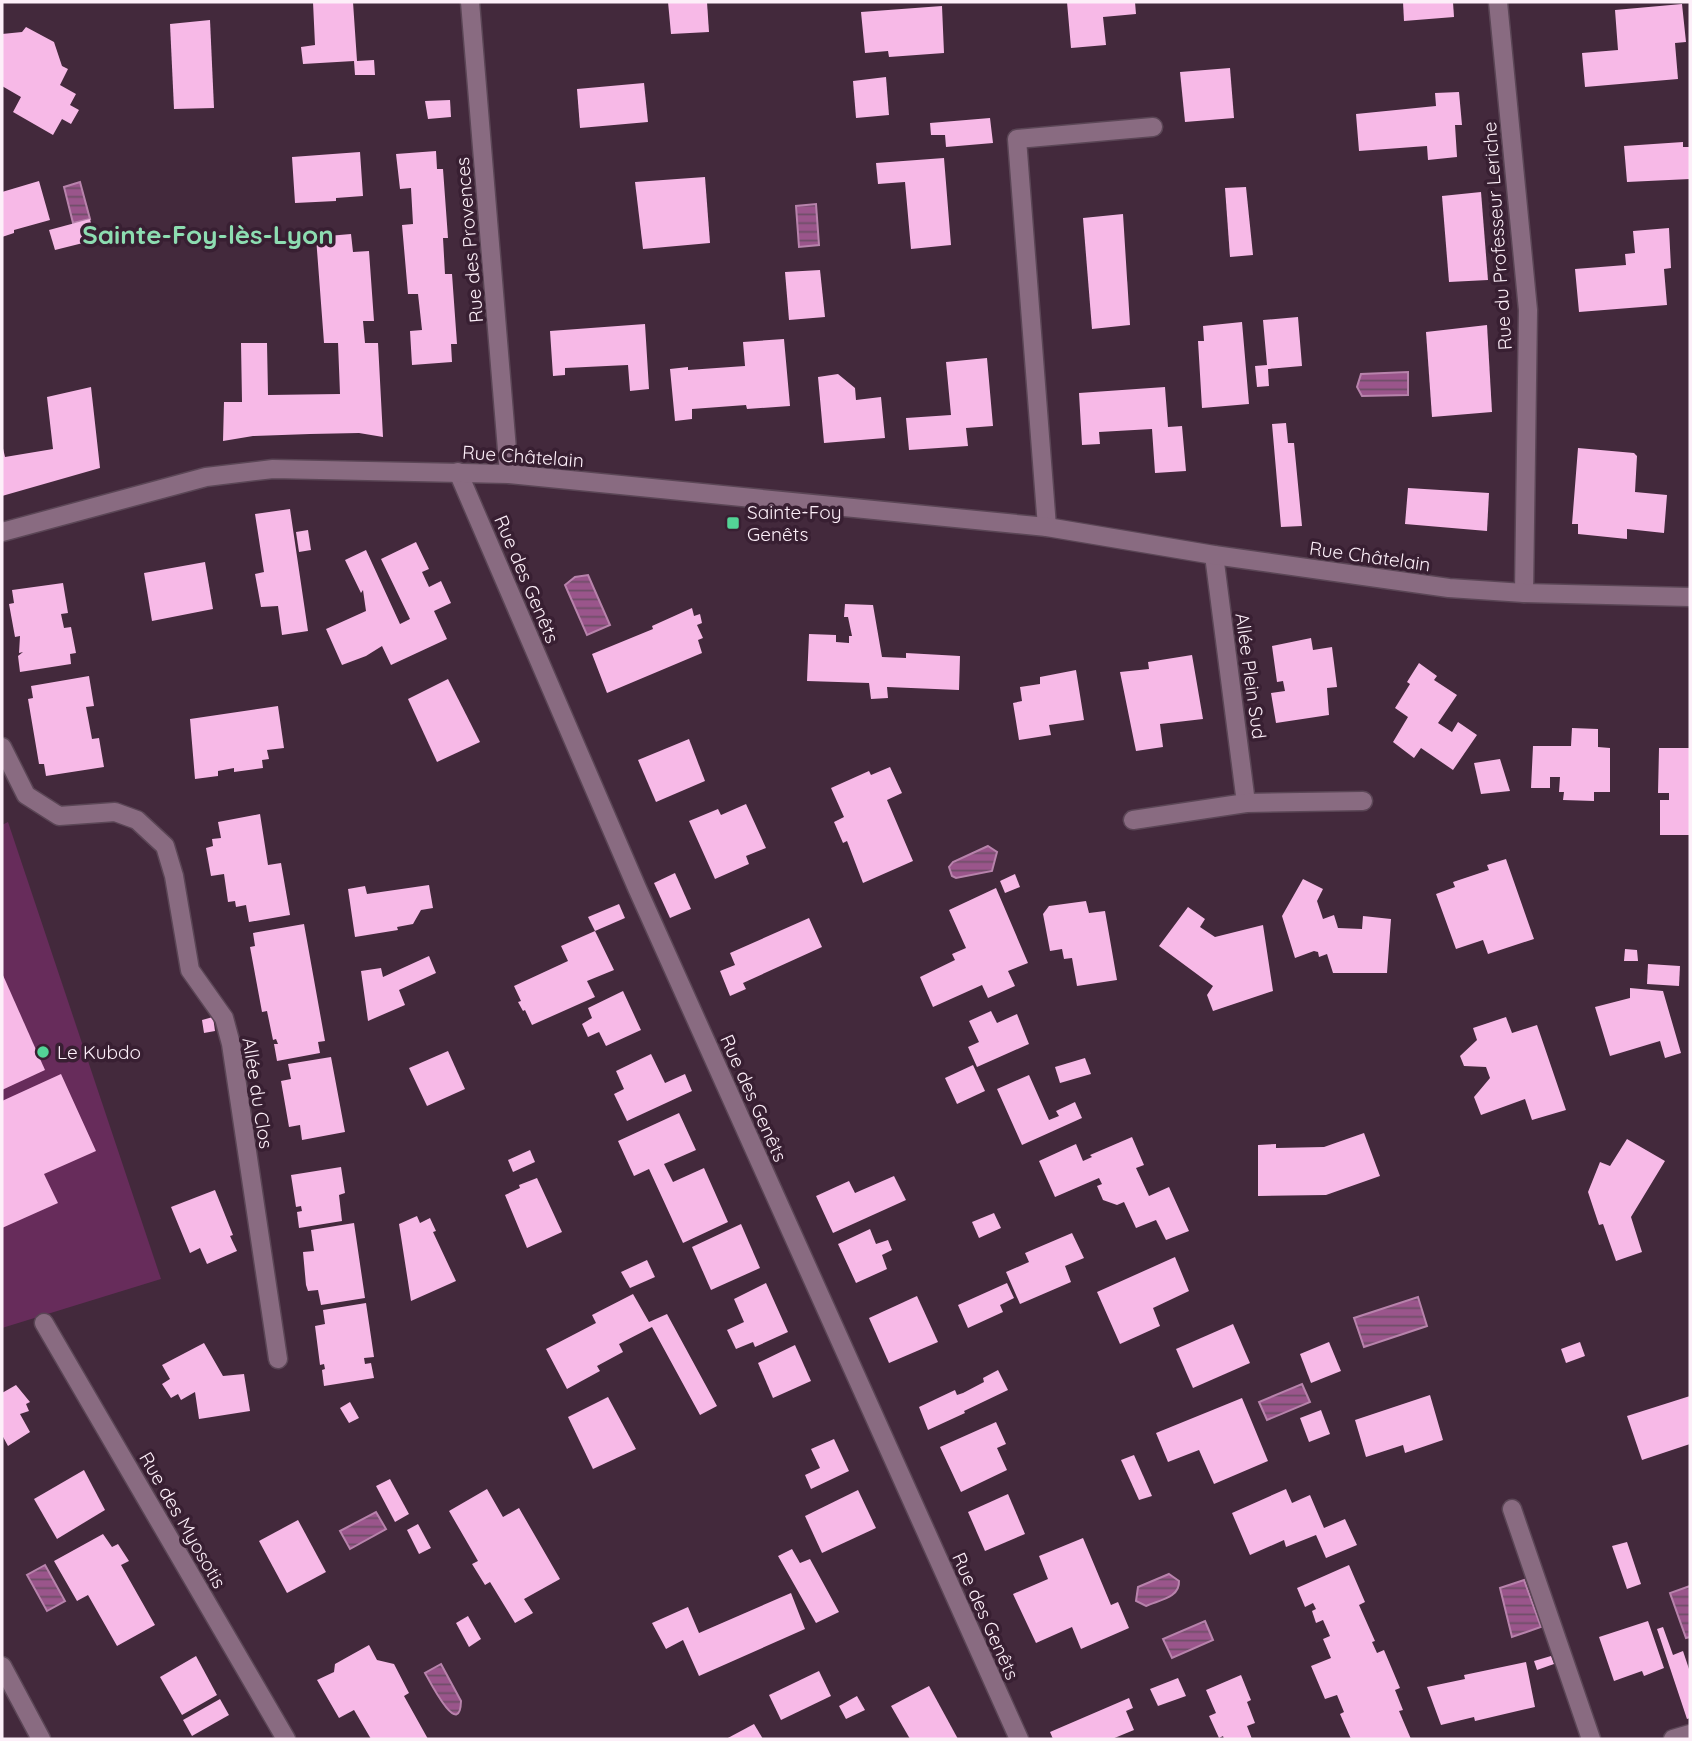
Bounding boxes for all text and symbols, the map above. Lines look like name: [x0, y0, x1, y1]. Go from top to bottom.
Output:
street label: Rue du Professeur Leriche: [1477, 121, 1517, 351]
street label: Rue des Provences: [450, 156, 488, 324]
district label: Sainte-Foy-lès-Lyon: [82, 218, 334, 251]
street label: Rue Châtelain: [461, 440, 585, 472]
place label: Sainte-Foy Genêts: [747, 500, 841, 546]
street label: Rue des Genêts: [489, 511, 565, 647]
marker: Sainte-Foy Genêts: [725, 515, 741, 531]
street label: Rue Châtelain: [1308, 536, 1432, 576]
street label: Allée Plein Sud: [1230, 611, 1272, 741]
street label: Rue des Genêts: [715, 1031, 793, 1166]
street label: Allée du Clos: [237, 1036, 279, 1150]
place label: Le Kubdo: [57, 1040, 141, 1064]
marker: Le Kubdo: [35, 1044, 51, 1060]
street label: Rue des Myosotis: [134, 1448, 232, 1592]
street label: Rue des Genêts: [947, 1549, 1025, 1684]

